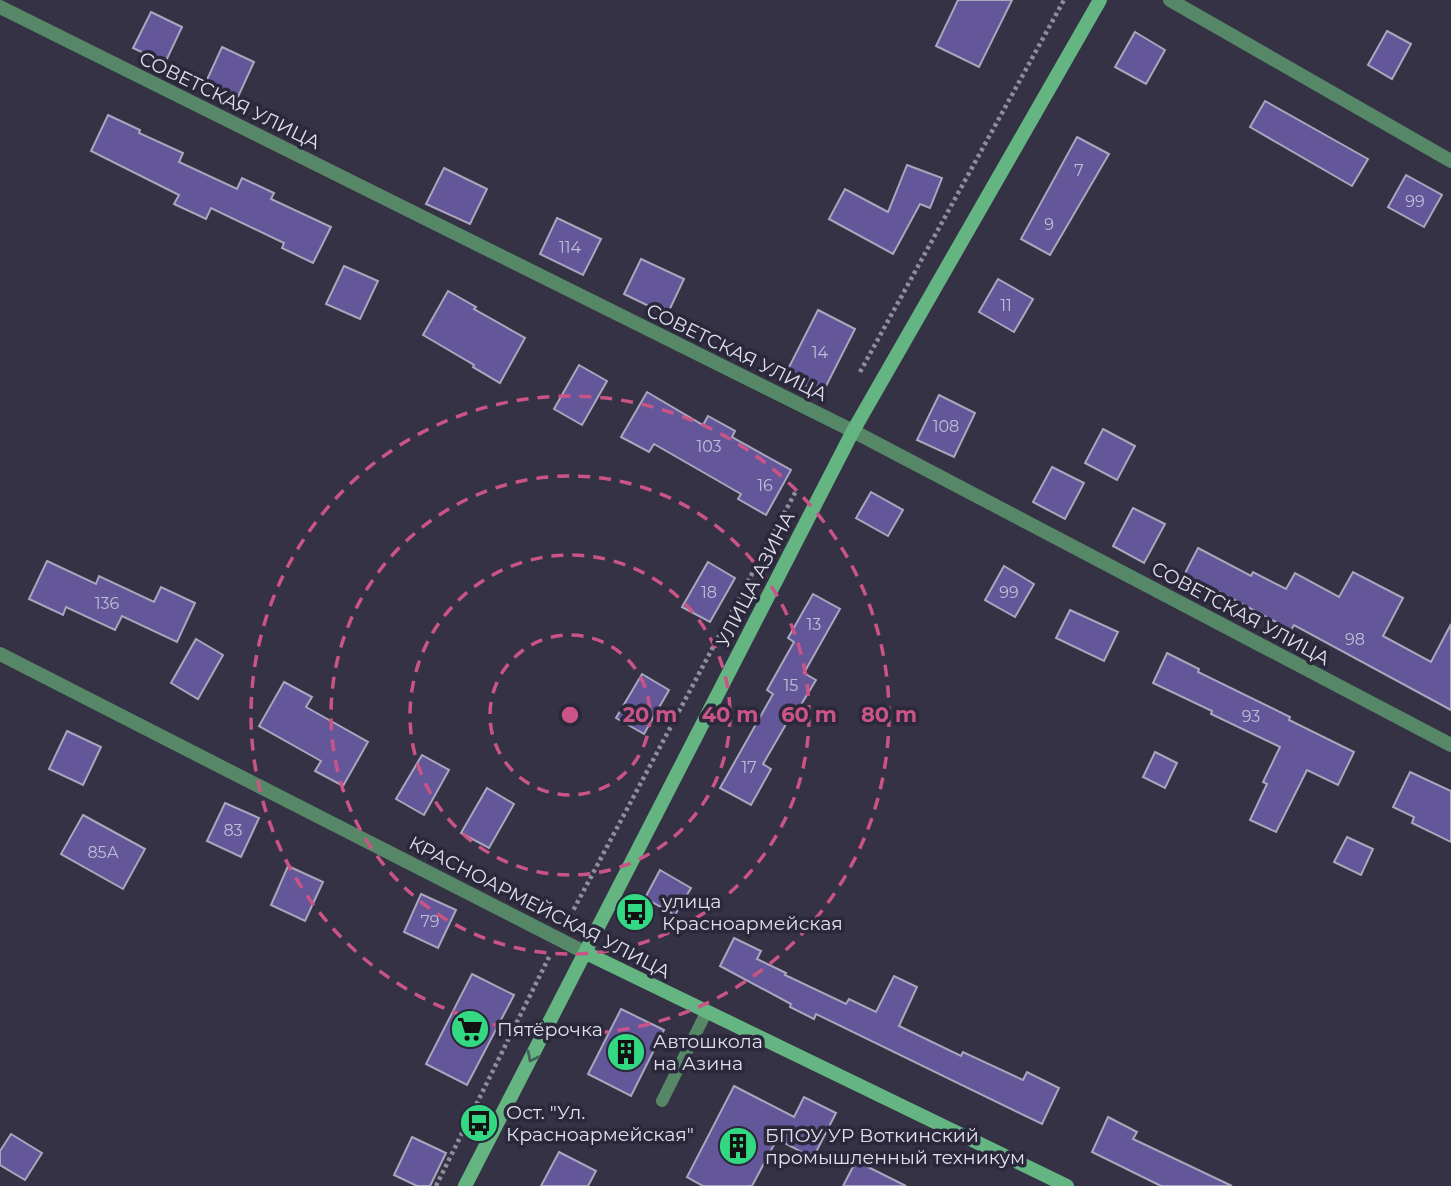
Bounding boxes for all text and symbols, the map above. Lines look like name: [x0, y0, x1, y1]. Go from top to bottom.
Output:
street label: СОВЕТСКАЯ УЛИЦА: [136, 47, 324, 154]
house number: 7: [1074, 161, 1084, 180]
house number: 99: [1405, 192, 1425, 211]
house number: 9: [1044, 215, 1054, 234]
house number: 114: [559, 238, 581, 257]
house number: 11: [1000, 296, 1012, 315]
street label: СОВЕТСКАЯ УЛИЦА: [643, 299, 831, 406]
house number: 14: [812, 343, 829, 362]
house number: 108: [933, 417, 959, 436]
house number: 103: [696, 437, 722, 456]
house number: 16: [757, 476, 773, 495]
street label: УЛИЦА АЗИНА: [711, 508, 800, 651]
street label: СОВЕТСКАЯ УЛИЦА: [1148, 557, 1334, 670]
house number: 18: [701, 583, 717, 602]
house number: 99: [999, 583, 1019, 602]
house number: 136: [95, 594, 120, 613]
house number: 13: [807, 615, 821, 634]
house number: 98: [1345, 630, 1365, 649]
house number: 15: [784, 676, 798, 695]
text: 20 m: [623, 702, 677, 727]
text: 40 m: [702, 702, 758, 727]
text: 60 m: [781, 702, 837, 727]
text: 80 m: [861, 702, 917, 727]
centre of rings: [558, 703, 582, 727]
house number: 93: [1242, 707, 1260, 726]
house number: 17: [741, 758, 757, 777]
house number: 83: [223, 821, 243, 840]
street label: КРАСНОАРМЕЙСКАЯ УЛИЦА: [405, 831, 674, 984]
house number: 85А: [87, 843, 119, 862]
place label: улица Красноармейская: [661, 890, 843, 935]
bus stop icon: улица Красноармейская: [614, 891, 656, 933]
house number: 79: [420, 912, 440, 931]
supermarket icon: Пятёрочка: [449, 1008, 491, 1050]
place label: Пятёрочка: [497, 1018, 603, 1041]
place label: Автошкола на Азина: [653, 1030, 763, 1075]
building icon: Автошкола на Азина: [605, 1031, 647, 1073]
one-way arrow: [527, 1050, 540, 1062]
place label: Ост. "Ул. Красноармейская": [506, 1101, 694, 1146]
bus stop icon: Ост. "Ул. Красноармейская": [458, 1102, 500, 1144]
place label: БПОУ УР Воткинский промышленный техникум: [765, 1124, 1025, 1169]
building icon: БПОУ УР Воткинский промышленный техникум: [717, 1125, 759, 1167]

